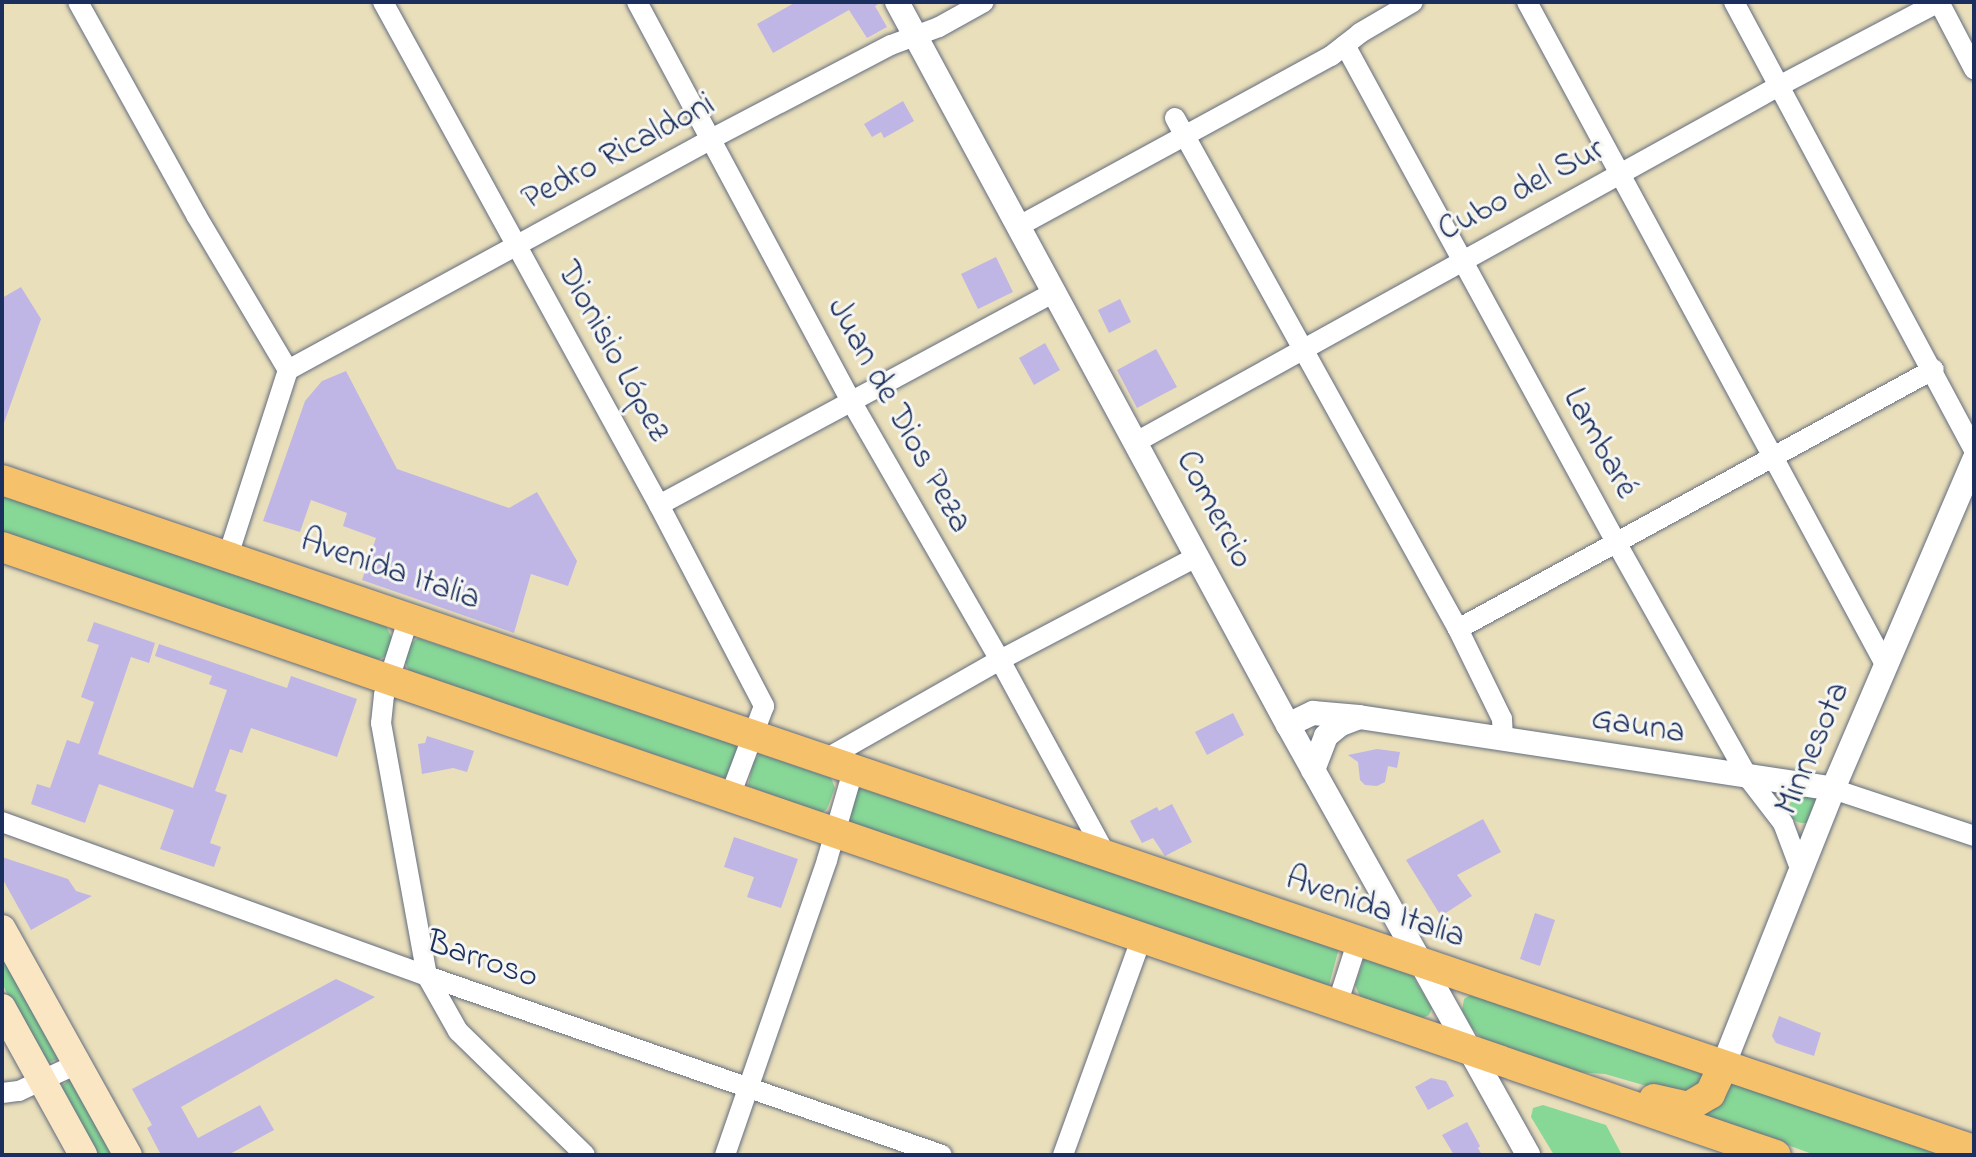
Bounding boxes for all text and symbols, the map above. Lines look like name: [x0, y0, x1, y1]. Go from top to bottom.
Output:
street label: Pedro Ricaldoni: [516, 85, 722, 221]
street label: Cubo del Sur: [1432, 130, 1612, 252]
street label: Dionisio López: [546, 255, 678, 449]
street label: Juan de Dios Peza: [817, 291, 979, 541]
street label: Lambaré: [1552, 382, 1646, 506]
street label: Comercio: [1165, 444, 1261, 576]
street label: Avenida Italia: [295, 521, 485, 621]
street label: Minnesota: [1768, 676, 1860, 822]
street label: Gauna: [1588, 699, 1688, 755]
street label: Avenida Italia: [1280, 859, 1470, 959]
street label: Barroso: [421, 923, 543, 999]

